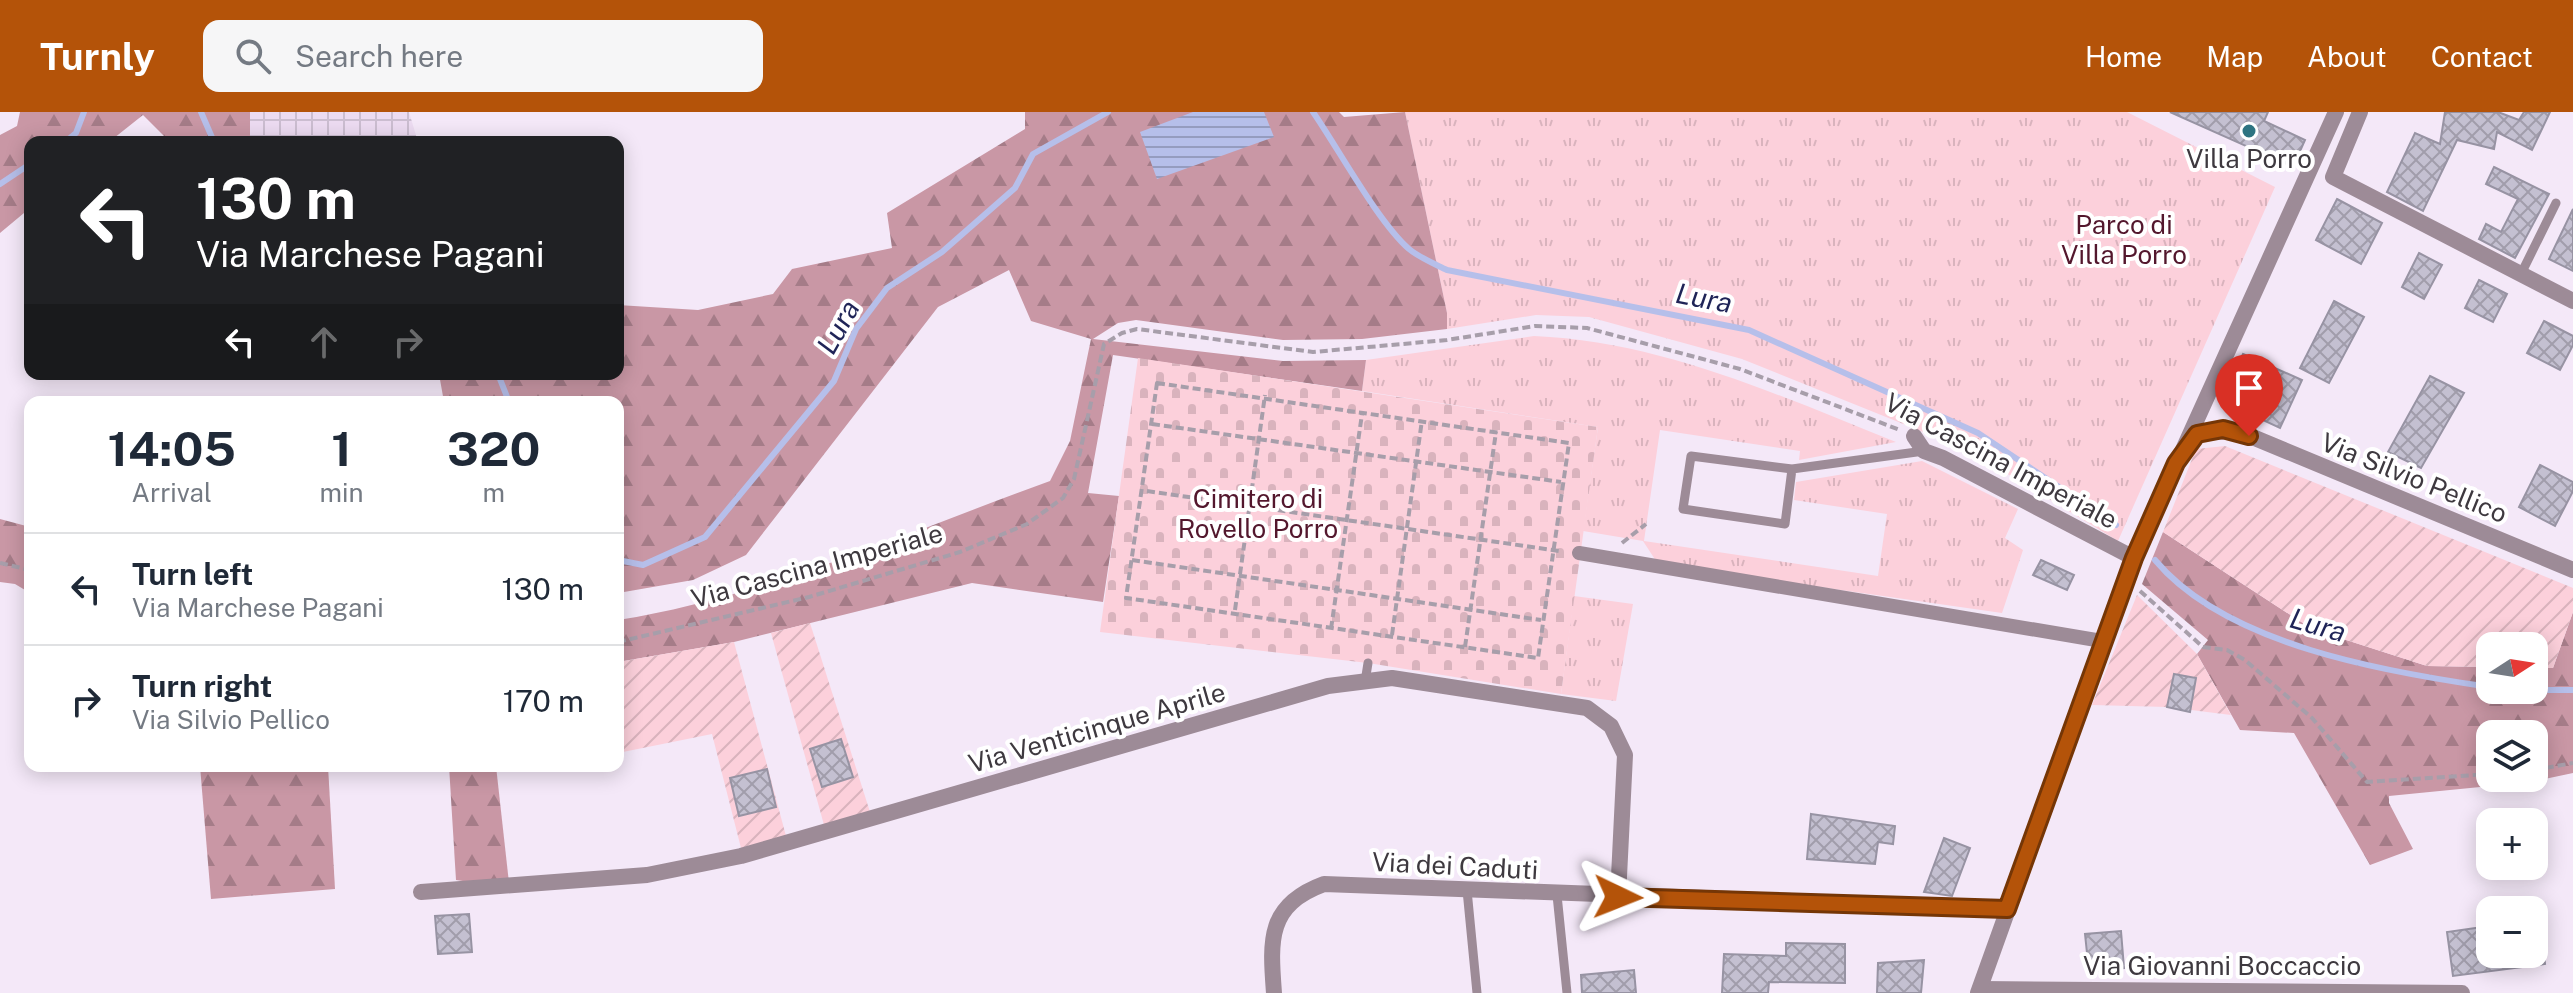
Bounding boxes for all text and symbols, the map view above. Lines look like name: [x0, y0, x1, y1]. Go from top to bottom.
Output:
search box: [203, 20, 763, 92]
text: Turnly: [40, 34, 155, 79]
icon: search: [231, 34, 275, 78]
text: Search here: [295, 38, 463, 74]
text: Home: [2085, 40, 2162, 73]
text: Map: [2206, 40, 2263, 73]
text: About: [2307, 40, 2387, 73]
text: Contact: [2431, 40, 2533, 73]
marker: Villa Porro: [2240, 122, 2258, 140]
place label: Villa Porro: [2186, 143, 2312, 174]
text: 130 m: [196, 166, 356, 232]
icon: left: [64, 168, 168, 272]
park label: Parco di Villa Porro: [2061, 209, 2187, 270]
text: Via Marchese Pagani: [196, 233, 545, 275]
water label: Lura: [1673, 276, 1735, 319]
water label: Lura: [809, 294, 866, 359]
icon: left: [218, 320, 262, 364]
icon: ahead: [302, 320, 346, 364]
icon: right: [386, 320, 430, 364]
pin: [2215, 354, 2283, 436]
icon: arrive: [2227, 366, 2271, 410]
street label: Via Cascina Imperiale: [1880, 386, 2123, 535]
text: 14:05: [108, 420, 236, 477]
text: 1: [331, 420, 352, 477]
text: 320: [447, 420, 540, 477]
street label: Via Silvio Pellico: [2317, 426, 2512, 529]
text: Arrival: [132, 477, 212, 508]
text: min: [319, 477, 364, 508]
text: m: [482, 477, 505, 508]
park label: Cimitero di Rovello Porro: [1178, 483, 1338, 544]
street label: Via Cascina Imperiale: [688, 517, 946, 614]
text: Turn left: [132, 556, 253, 592]
icon: left: [64, 567, 108, 611]
text: 130 m: [501, 571, 584, 607]
text: Via Marchese Pagani: [132, 592, 384, 623]
water label: Lura: [2286, 601, 2350, 648]
north arrow: [2476, 632, 2548, 704]
map controls: [2476, 632, 2548, 968]
text: Turn right: [132, 668, 272, 704]
street label: Via Venticinque Aprile: [965, 676, 1229, 779]
icon: right: [64, 679, 108, 723]
text: 170 m: [503, 683, 584, 719]
text: Via Silvio Pellico: [132, 704, 330, 735]
button: layers: [2476, 720, 2548, 792]
button: +: [2476, 808, 2548, 880]
street label: Via dei Caduti: [1371, 846, 1539, 885]
position arrow: [1576, 855, 1660, 939]
button: −: [2476, 896, 2548, 968]
street label: Via Giovanni Boccaccio: [2083, 950, 2361, 981]

